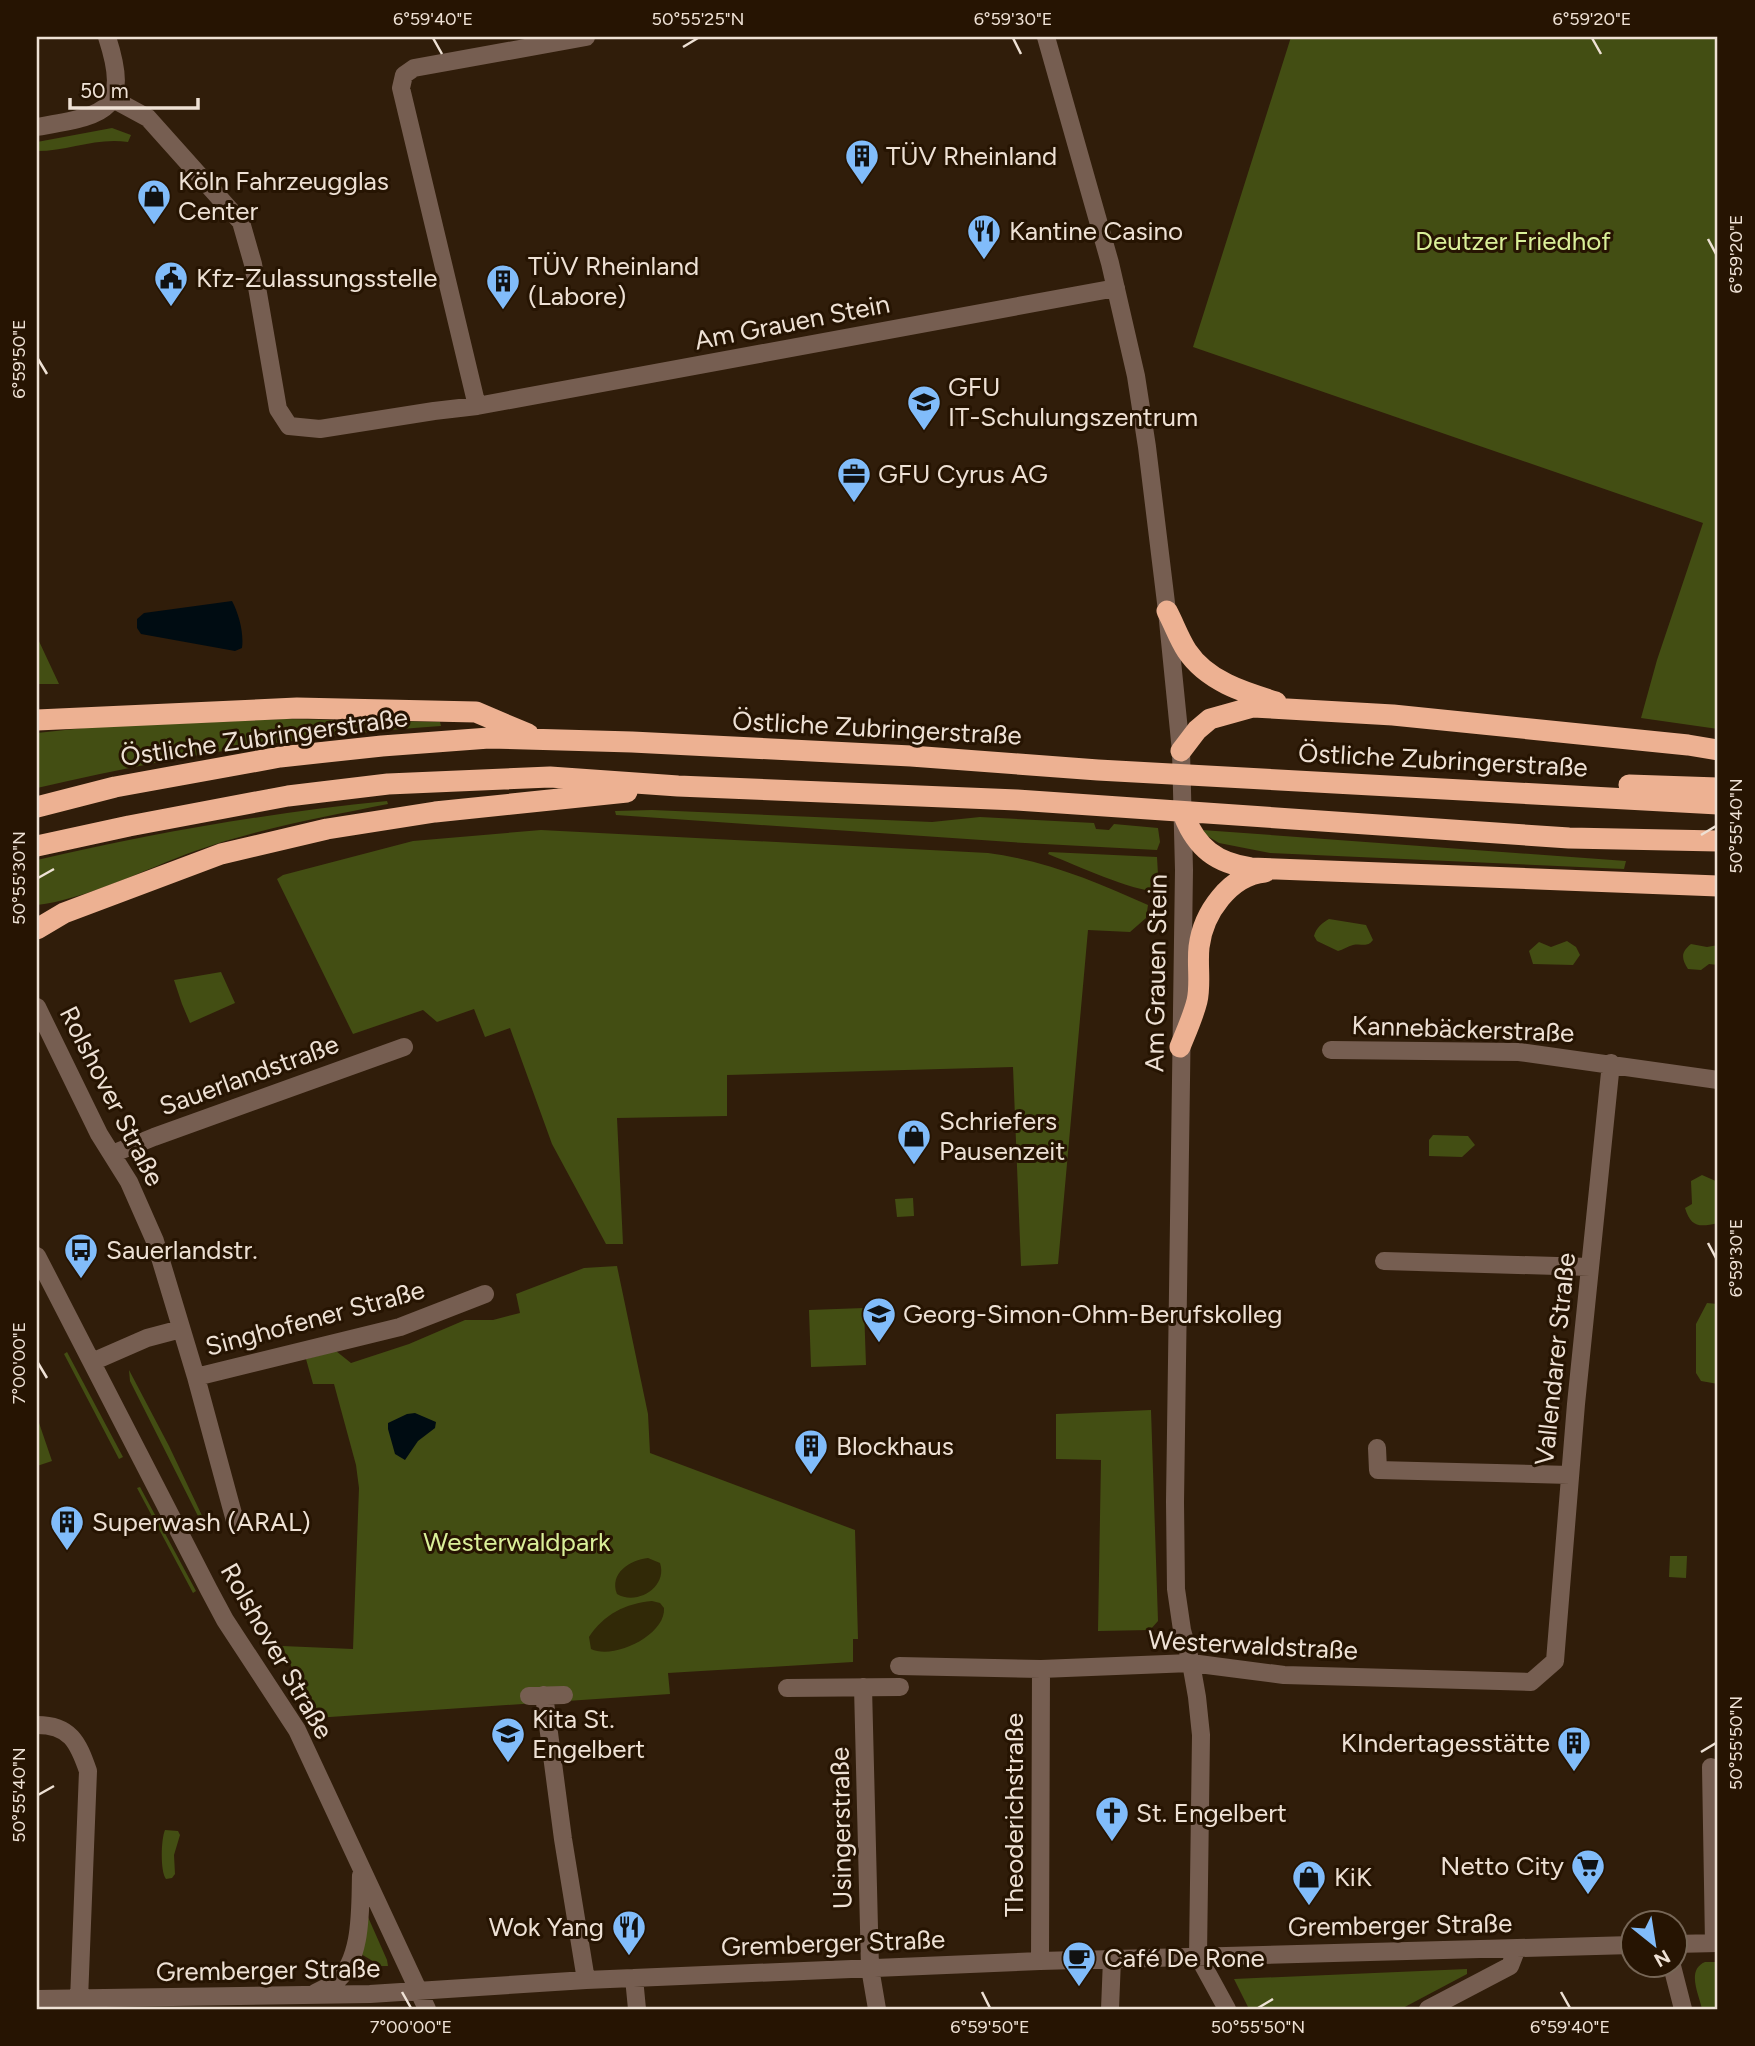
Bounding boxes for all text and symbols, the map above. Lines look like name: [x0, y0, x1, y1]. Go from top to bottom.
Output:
text: 6°59'40"E: [393, 8, 473, 30]
text: 50°55'25"N: [652, 8, 744, 30]
text: 6°59'30"E: [974, 8, 1052, 30]
text: 6°59'20"E: [1553, 8, 1631, 30]
scale bar: [70, 66, 198, 110]
text: 50 m: [80, 78, 129, 103]
building icon: TÜV Rheinland: [843, 137, 881, 186]
place label: TÜV Rheinland: [886, 140, 1057, 172]
place label: Köln Fahrzeugglas Center: [178, 165, 389, 227]
shop icon: Köln Fahrzeugglas Center: [135, 177, 173, 226]
restaurant icon: Kantine Casino: [965, 212, 1003, 261]
place label: Kantine Casino: [1009, 215, 1183, 247]
text: 6°59'20"E: [1725, 215, 1747, 293]
park label: Deutzer Friedhof: [1415, 225, 1611, 257]
place label: TÜV Rheinland (Labore): [528, 250, 699, 312]
public building icon: Kfz-Zulassungsstelle: [152, 259, 190, 308]
place label: Kfz-Zulassungsstelle: [196, 262, 438, 294]
building icon: TÜV Rheinland (Labore): [484, 262, 522, 311]
street label: Am Grauen Stein: [692, 287, 892, 357]
text: 6°59'50"E: [8, 319, 30, 399]
place label: GFU IT-Schulungszentrum: [948, 371, 1198, 433]
school or university icon: GFU IT-Schulungszentrum: [905, 383, 943, 432]
office icon: GFU Cyrus AG: [835, 455, 873, 504]
place label: GFU Cyrus AG: [878, 458, 1048, 490]
street label: Östliche Zubringerstraße: [118, 701, 410, 773]
street label: Östliche Zubringerstraße: [731, 704, 1023, 752]
street label: Östliche Zubringerstraße: [1297, 736, 1589, 784]
text: 50°55'40"N: [1725, 778, 1747, 874]
text: 50°55'30"N: [8, 831, 30, 925]
street label: Am Grauen Stein: [1138, 874, 1174, 1072]
street label: Rolshover Straße: [53, 1001, 171, 1191]
street label: Kannebäckerstraße: [1351, 1009, 1575, 1049]
street label: Sauerlandstraße: [155, 1028, 343, 1122]
place label: Schriefers Pausenzeit: [939, 1105, 1065, 1167]
shop icon: Schriefers Pausenzeit: [895, 1117, 933, 1166]
text: 6°59'30"E: [1725, 1219, 1747, 1297]
bus stop icon: Sauerlandstr.: [62, 1231, 100, 1280]
place label: Sauerlandstr.: [106, 1234, 258, 1266]
street label: Vallendarer Straße: [1528, 1251, 1582, 1467]
street label: Singhofener Straße: [202, 1273, 428, 1363]
school or university icon: Georg-Simon-Ohm-Berufskolleg: [860, 1295, 898, 1344]
place label: Georg-Simon-Ohm-Berufskolleg: [903, 1298, 1283, 1330]
text: 7°00'00"E: [8, 1322, 30, 1404]
building icon: Blockhaus: [792, 1427, 830, 1476]
place label: Blockhaus: [836, 1430, 954, 1462]
building icon: Superwash (ARAL): [48, 1503, 86, 1552]
place label: Superwash (ARAL): [92, 1506, 311, 1538]
park label: Westerwaldpark: [423, 1526, 611, 1558]
street label: Rolshover Straße: [214, 1557, 340, 1745]
street label: Westerwaldstraße: [1147, 1624, 1359, 1666]
text: 50°55'50"N: [1725, 1696, 1747, 1790]
place label: Kita St. Engelbert: [532, 1703, 645, 1765]
street label: Theoderichstraße: [998, 1713, 1030, 1917]
school or university icon: Kita St. Engelbert: [489, 1715, 527, 1764]
building icon: KIndertagesstätte: [1555, 1724, 1593, 1773]
place label: KIndertagesstätte: [1341, 1727, 1550, 1759]
text: 50°55'40"N: [8, 1747, 30, 1843]
street label: Usingerstraße: [824, 1747, 858, 1909]
church icon: St. Engelbert: [1093, 1794, 1131, 1843]
place label: St. Engelbert: [1136, 1797, 1287, 1829]
supermarket icon: Netto City: [1569, 1847, 1607, 1896]
place label: Netto City: [1440, 1850, 1564, 1882]
shop icon: KiK: [1290, 1858, 1328, 1907]
place label: KiK: [1334, 1861, 1372, 1893]
street label: Gremberger Straße: [1288, 1907, 1512, 1943]
restaurant icon: Wok Yang: [610, 1908, 648, 1957]
north arrow: [1618, 1910, 1688, 1980]
place label: Wok Yang: [489, 1911, 604, 1943]
street label: Gremberger Straße: [720, 1923, 946, 1963]
cafe icon: Café De Rone: [1060, 1939, 1098, 1988]
place label: Café De Rone: [1104, 1942, 1265, 1974]
text: N: [1650, 1945, 1674, 1972]
street label: Gremberger Straße: [156, 1952, 380, 1988]
text: 7°00'00"E: [370, 2016, 452, 2038]
text: 6°59'50"E: [950, 2016, 1030, 2038]
text: 50°55'50"N: [1211, 2016, 1305, 2038]
text: 6°59'40"E: [1530, 2016, 1610, 2038]

